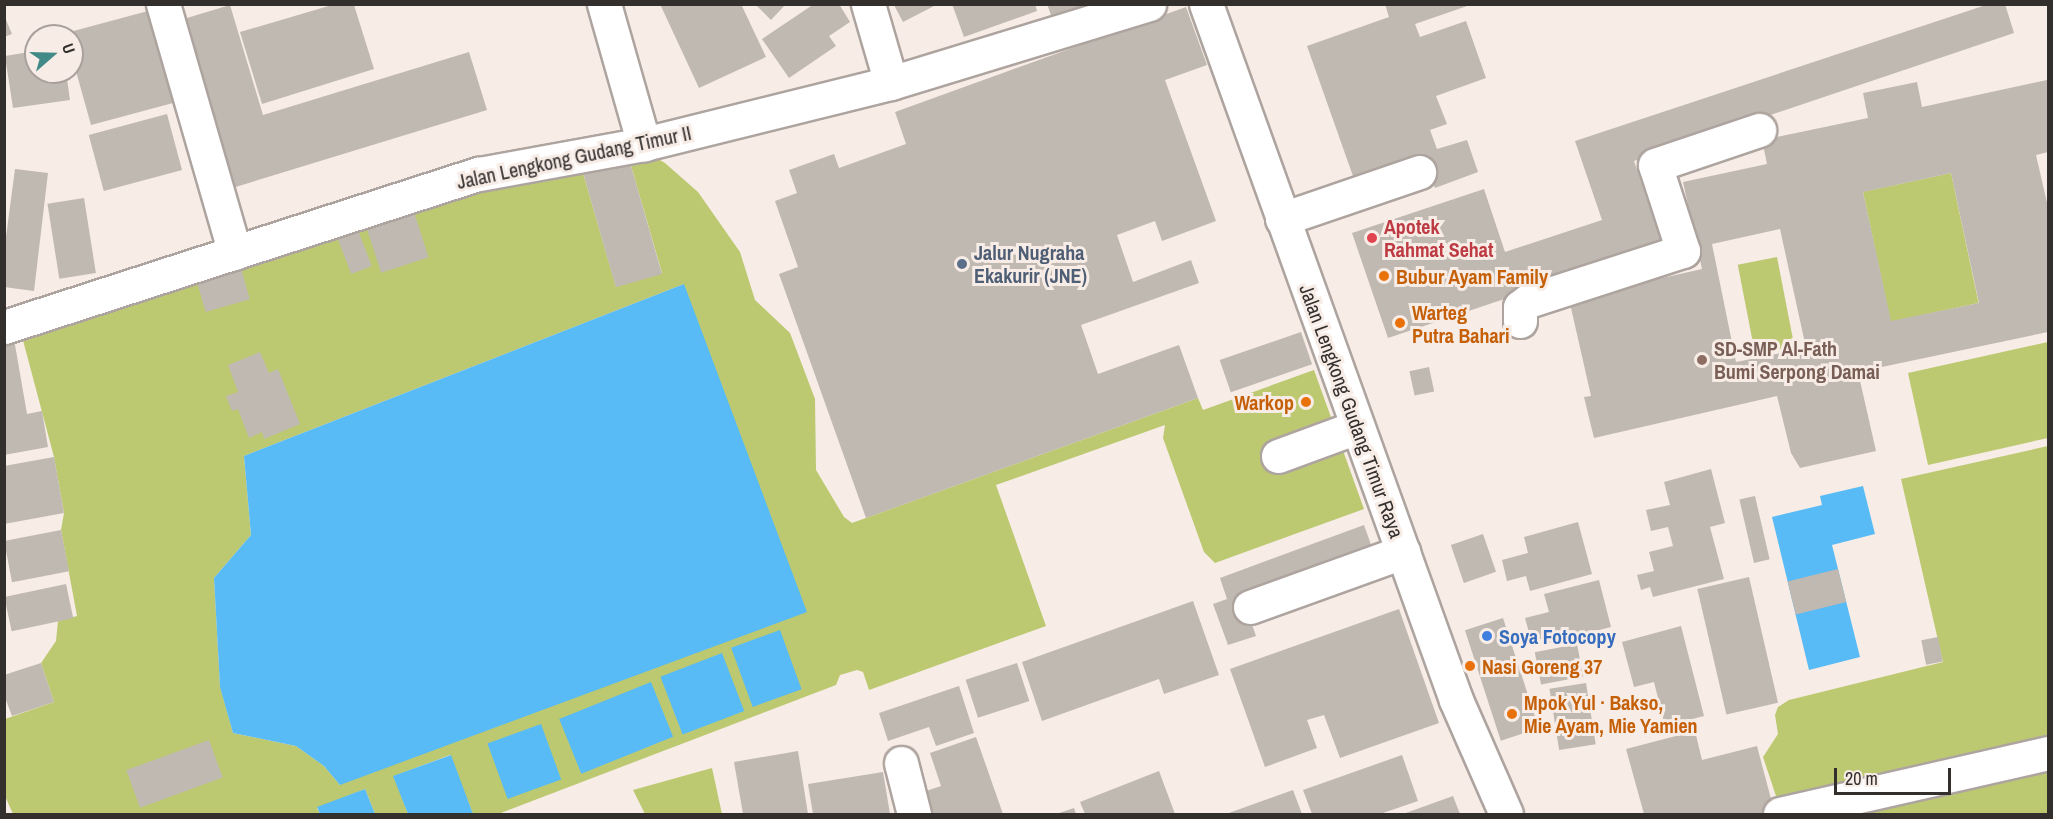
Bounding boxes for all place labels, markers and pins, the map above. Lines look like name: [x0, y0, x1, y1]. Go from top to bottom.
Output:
place label: Apotek Rahmat Sehat: [1384, 214, 1493, 261]
marker: Apotek Rahmat Sehat: [1365, 231, 1379, 245]
place label: Jalur Nugraha Ekakurir (JNE): [974, 240, 1087, 287]
marker: Jalur Nugraha Ekakurir (JNE): [955, 257, 969, 271]
place label: Bubur Ayam Family: [1396, 264, 1549, 288]
marker: Bubur Ayam Family: [1377, 269, 1391, 283]
place label: Warteg Putra Bahari: [1412, 300, 1510, 347]
marker: Warteg Putra Bahari: [1393, 316, 1407, 330]
place label: SD-SMP Al-Fath Bumi Serpong Damai: [1714, 336, 1880, 383]
marker: SD-SMP Al-Fath Bumi Serpong Damai: [1695, 353, 1709, 367]
place label: Warkop: [1234, 390, 1294, 414]
marker: Warkop: [1299, 395, 1313, 409]
place label: Soya Fotocopy: [1499, 624, 1616, 648]
marker: Soya Fotocopy: [1480, 629, 1494, 643]
place label: Nasi Goreng 37: [1482, 654, 1602, 678]
marker: Nasi Goreng 37: [1463, 659, 1477, 673]
place label: Mpok Yul · Bakso, Mie Ayam, Mie Yamien: [1524, 690, 1698, 737]
marker: Mpok Yul · Bakso, Mie Ayam, Mie Yamien: [1505, 707, 1519, 721]

